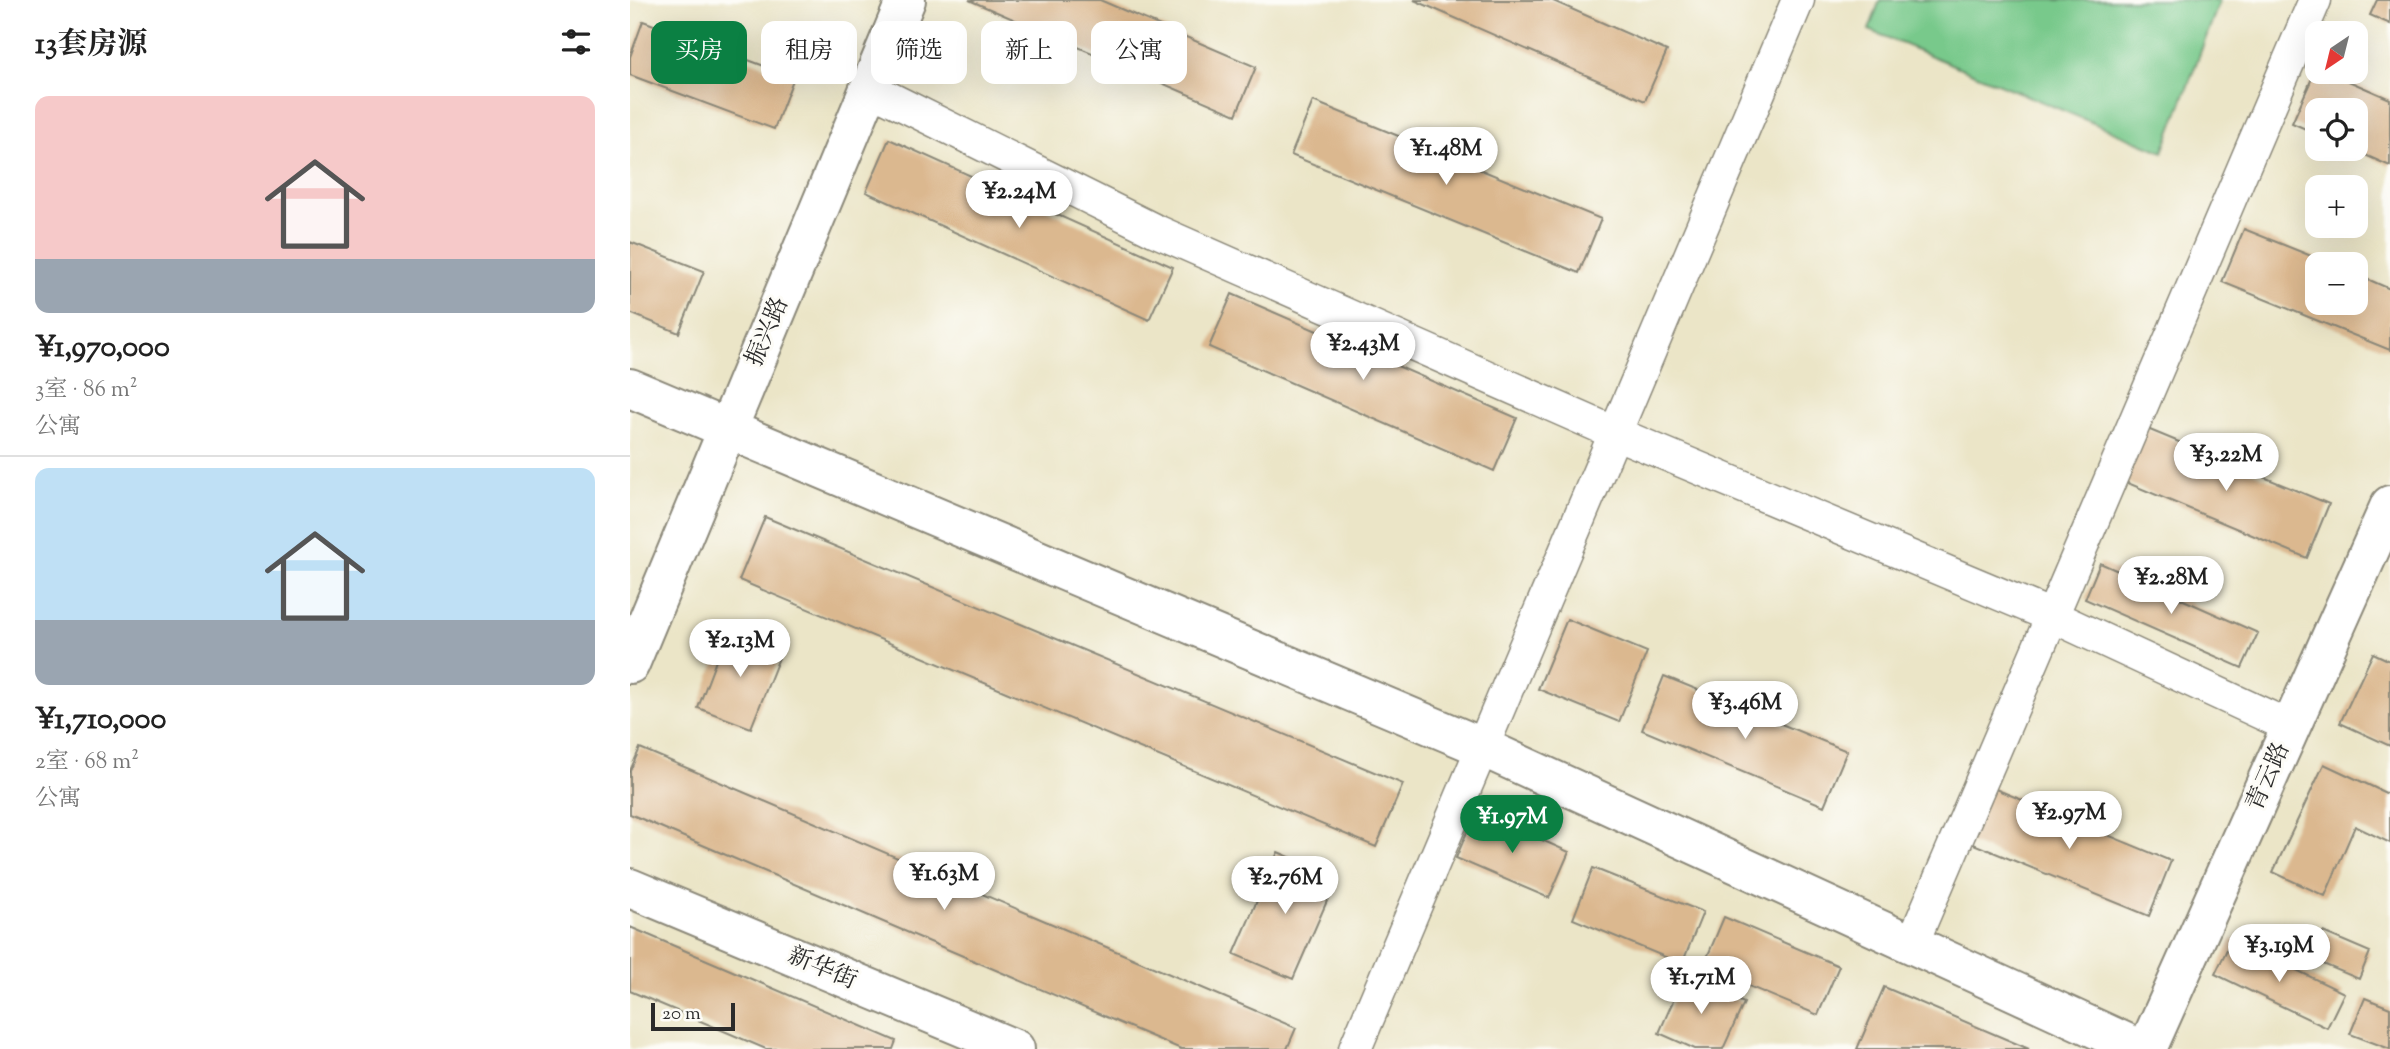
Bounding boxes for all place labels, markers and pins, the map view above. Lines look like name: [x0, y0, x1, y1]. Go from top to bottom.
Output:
pin: ¥1.48M: [1389, 128, 1503, 187]
pin: ¥2.24M: [962, 170, 1076, 230]
pin: ¥2.43M: [1306, 322, 1420, 382]
pin: ¥3.22M: [2169, 434, 2283, 493]
pin: ¥2.28M: [2114, 556, 2228, 616]
pin: ¥2.13M: [683, 620, 797, 679]
pin: ¥3.46M: [1688, 682, 1802, 741]
pin: ¥2.97M: [2012, 792, 2126, 851]
pin: ¥1.97M: [1455, 796, 1569, 855]
pin: ¥1.63M: [887, 852, 1001, 912]
pin: ¥2.76M: [1228, 856, 1342, 916]
pin: ¥3.19M: [2222, 925, 2336, 984]
pin: ¥1.71M: [1644, 956, 1758, 1016]

